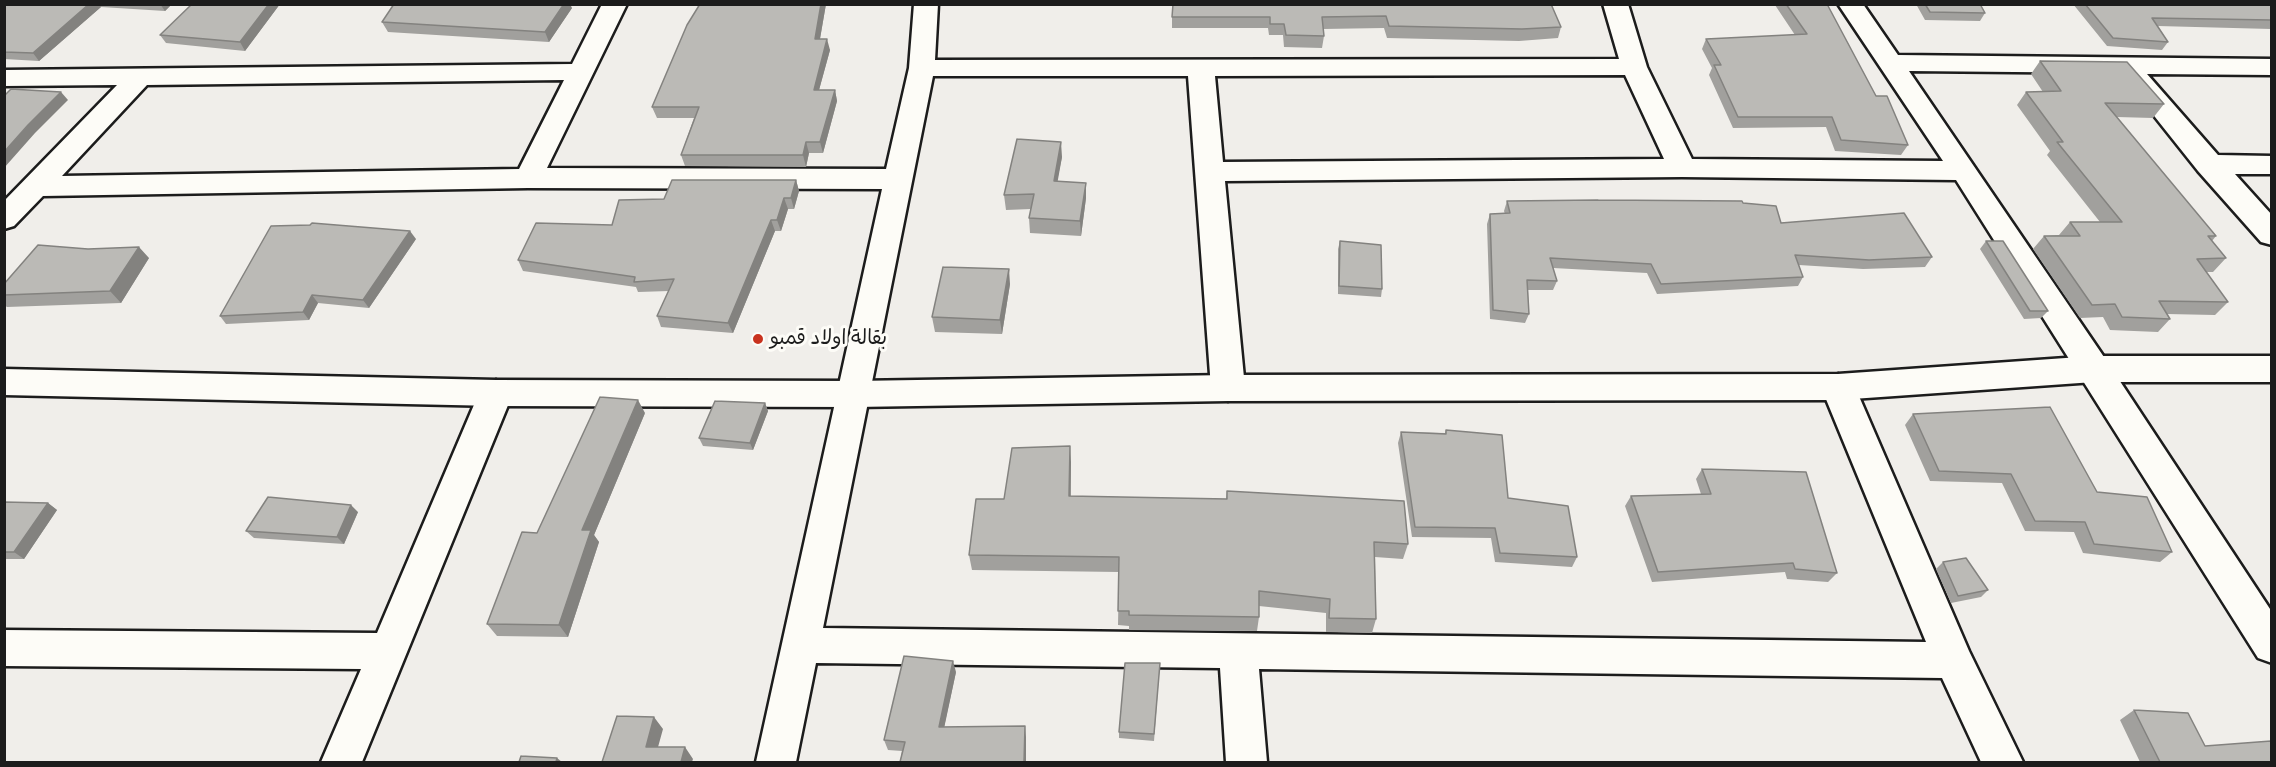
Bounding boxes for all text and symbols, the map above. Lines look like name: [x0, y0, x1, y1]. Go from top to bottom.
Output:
place label: بقالة اولاد قمبو: [770, 327, 887, 351]
marker: بقالة اولاد قمبو: [751, 332, 765, 346]

